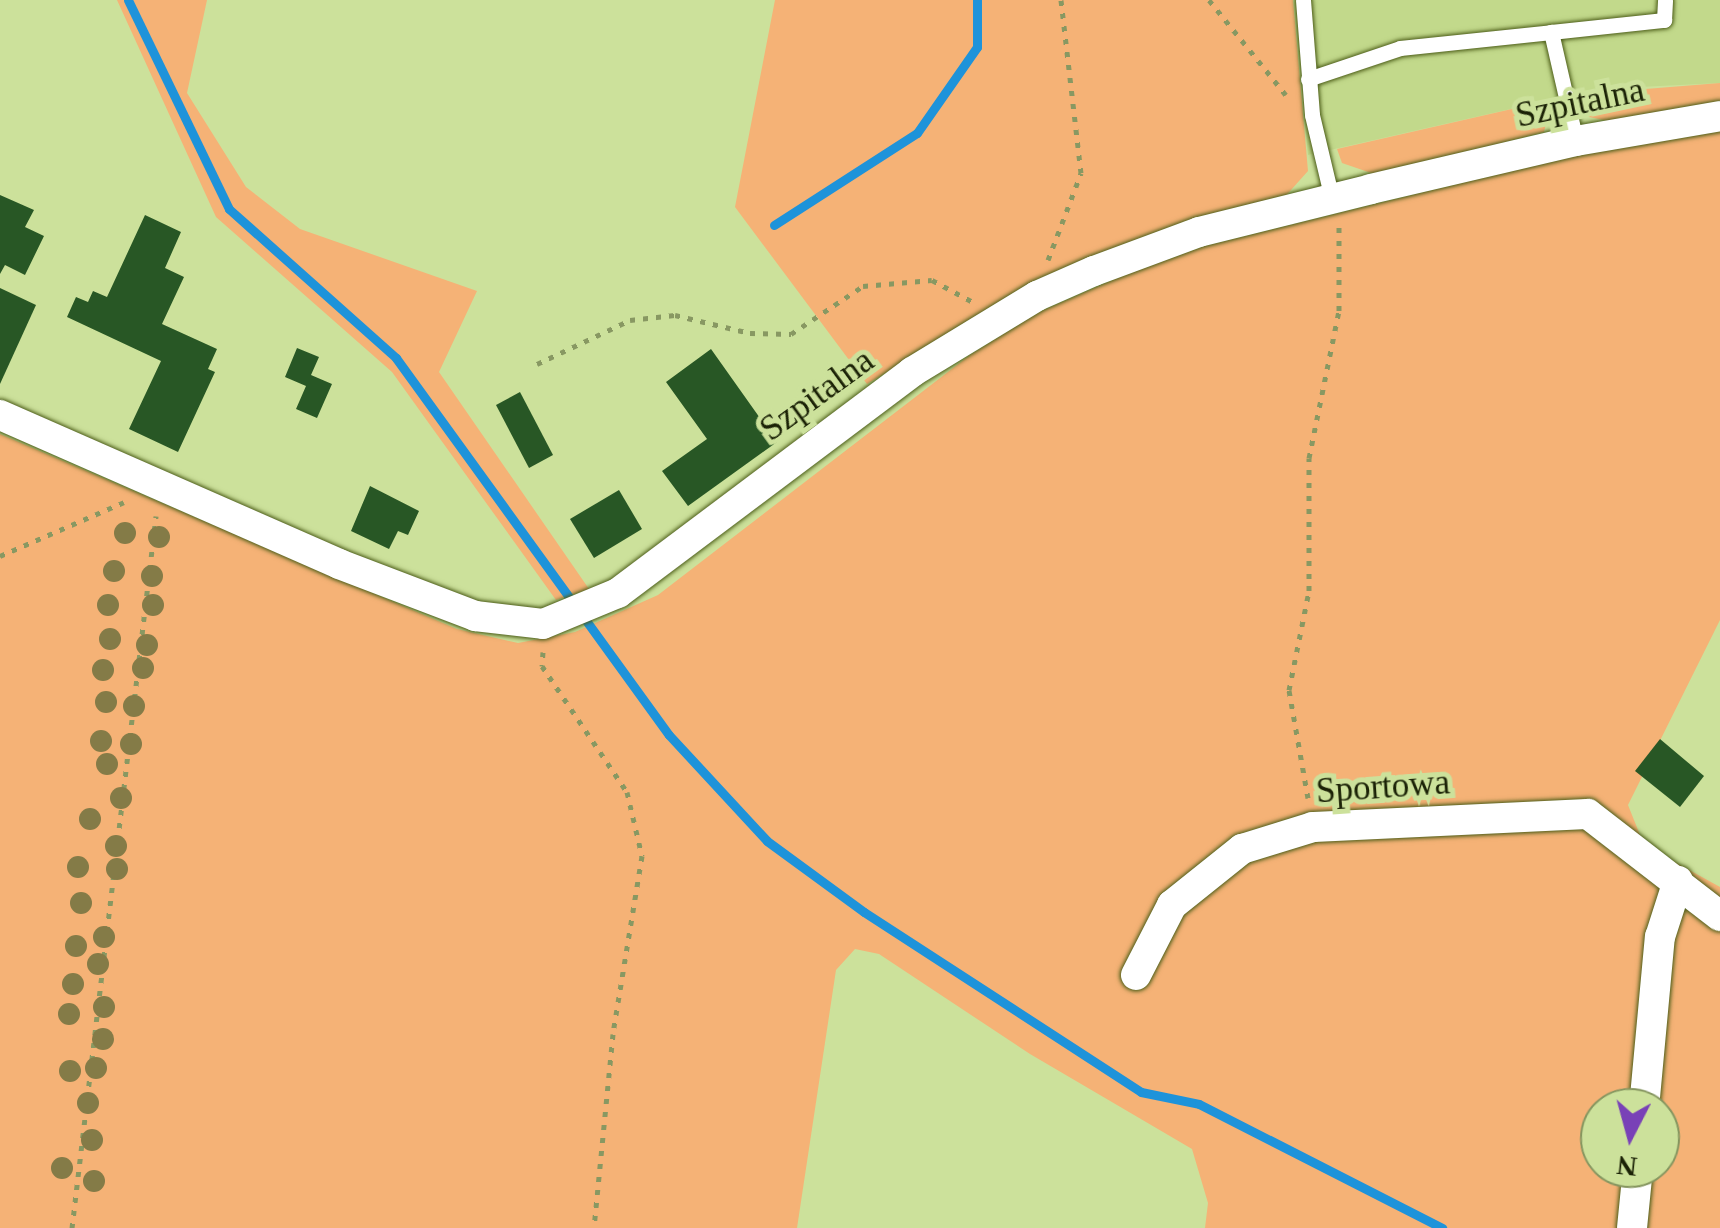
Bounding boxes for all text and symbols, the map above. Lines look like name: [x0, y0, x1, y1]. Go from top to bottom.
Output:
street label: Szpitalna: [1512, 69, 1648, 137]
street label: Szpitalna: [752, 340, 882, 450]
street label: Sportowa: [1315, 761, 1451, 813]
north arrow: [1580, 1088, 1680, 1188]
text: N: [1615, 1150, 1639, 1183]

